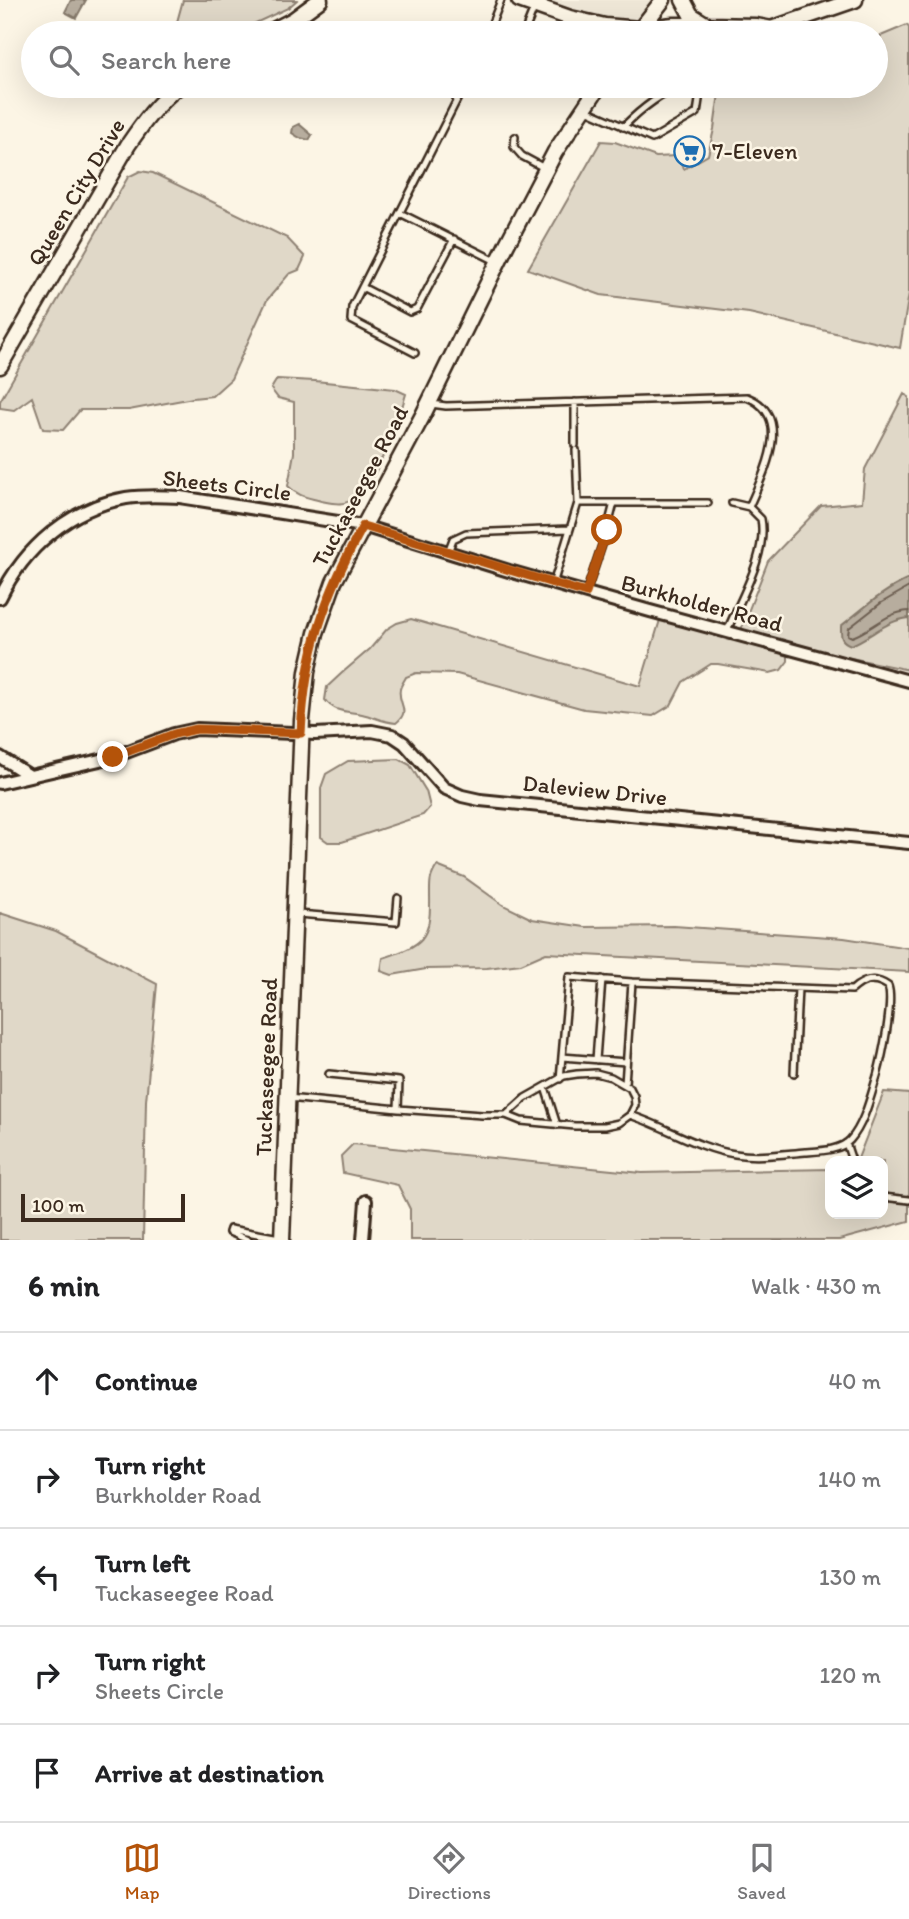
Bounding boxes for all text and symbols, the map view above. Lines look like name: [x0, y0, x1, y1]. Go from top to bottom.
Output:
search box: [21, 21, 888, 98]
icon: search: [45, 41, 83, 79]
text: Search here: [101, 44, 231, 76]
street label: Queen City Drive: [21, 113, 131, 271]
supermarket icon: 7-Eleven: [672, 134, 706, 168]
place label: 7-Eleven: [712, 137, 797, 165]
street label: Tuckaseegee Road: [306, 400, 414, 571]
street label: Sheets Circle: [161, 463, 293, 507]
route start: [591, 514, 622, 545]
street label: Burkholder Road: [618, 568, 786, 638]
route end: [97, 741, 128, 772]
street label: Daleview Drive: [521, 769, 669, 811]
street label: Tuckaseegee Road: [249, 977, 283, 1157]
map controls: [825, 1156, 888, 1219]
button: layers: [825, 1156, 888, 1219]
scale bar: [21, 1191, 186, 1223]
text: 100 m: [32, 1194, 84, 1217]
text: 6 min: [28, 1267, 100, 1304]
text: Walk · 430 m: [751, 1272, 881, 1300]
icon: ahead: [28, 1362, 66, 1400]
text: Continue: [95, 1365, 198, 1397]
text: 40 m: [828, 1367, 881, 1395]
text: Turn right: [95, 1449, 206, 1481]
icon: right: [28, 1460, 66, 1498]
text: 140 m: [818, 1465, 881, 1493]
text: Burkholder Road: [95, 1481, 261, 1509]
text: Turn left: [95, 1547, 191, 1579]
icon: left: [28, 1558, 66, 1596]
text: 130 m: [819, 1563, 881, 1591]
text: Tuckaseegee Road: [95, 1579, 274, 1607]
text: Turn right: [95, 1645, 206, 1677]
icon: right: [28, 1656, 66, 1694]
text: 120 m: [820, 1661, 881, 1689]
text: Sheets Circle: [95, 1677, 224, 1705]
icon: arrive: [28, 1754, 66, 1792]
text: Arrive at destination: [95, 1757, 324, 1789]
tab: Map: [123, 1839, 161, 1904]
tab: Directions: [407, 1839, 491, 1904]
tab: Saved: [737, 1839, 786, 1904]

